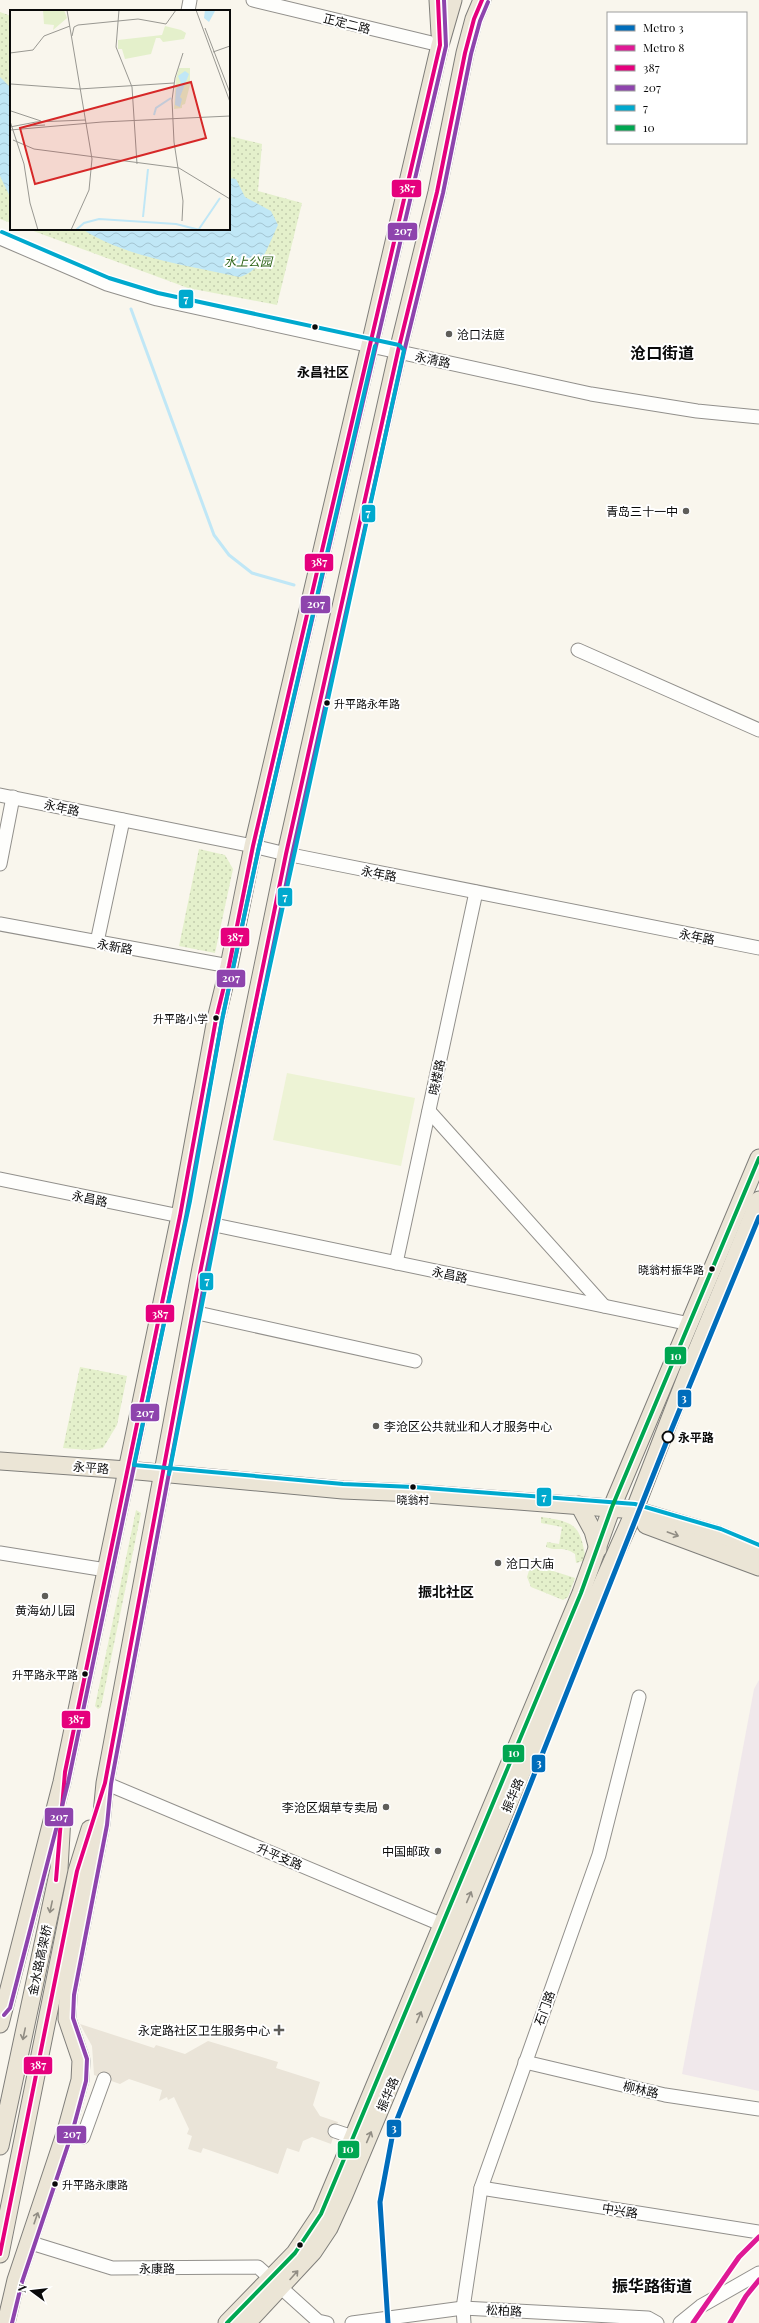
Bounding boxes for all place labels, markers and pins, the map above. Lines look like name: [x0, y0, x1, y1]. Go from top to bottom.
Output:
unlabelled marker: [310, 322, 320, 332]
place label: 沧口法庭: [457, 326, 505, 342]
marker: 沧口法庭: [444, 329, 454, 339]
place label: 青岛三十一中: [606, 503, 678, 519]
marker: 青岛三十一中: [681, 506, 691, 516]
place label: 升平路永年路: [334, 696, 400, 711]
marker: 升平路永年路: [322, 698, 332, 708]
place label: 升平路小学: [153, 1011, 208, 1026]
marker: 升平路小学: [211, 1013, 221, 1023]
place label: 晓翁村振华路: [638, 1262, 704, 1277]
marker: 晓翁村振华路: [707, 1264, 717, 1274]
place label: 李沧区公共就业和人才服务中心: [384, 1418, 552, 1434]
marker: 李沧区公共就业和人才服务中心: [371, 1421, 381, 1431]
place label: 永平路: [678, 1429, 714, 1445]
marker: 永平路: [661, 1430, 675, 1444]
marker: 晓翁村: [408, 1482, 418, 1492]
place label: 晓翁村: [397, 1492, 430, 1507]
place label: 沧口大庙: [506, 1555, 554, 1571]
marker: 沧口大庙: [493, 1558, 503, 1568]
marker: 黄海幼儿园: [40, 1591, 50, 1601]
place label: 黄海幼儿园: [15, 1602, 75, 1618]
place label: 升平路永平路: [12, 1667, 78, 1682]
marker: 升平路永平路: [80, 1669, 90, 1679]
place label: 李沧区烟草专卖局: [282, 1799, 378, 1815]
marker: 李沧区烟草专卖局: [381, 1802, 391, 1812]
place label: 中国邮政: [382, 1843, 430, 1859]
marker: 中国邮政: [433, 1846, 443, 1856]
place label: 永定路社区卫生服务中心: [138, 2022, 270, 2038]
marker: 永定路社区卫生服务中心: [273, 2024, 285, 2036]
place label: 升平路永康路: [62, 2177, 128, 2192]
marker: 升平路永康路: [50, 2179, 60, 2189]
unlabelled marker: [295, 2240, 305, 2250]

